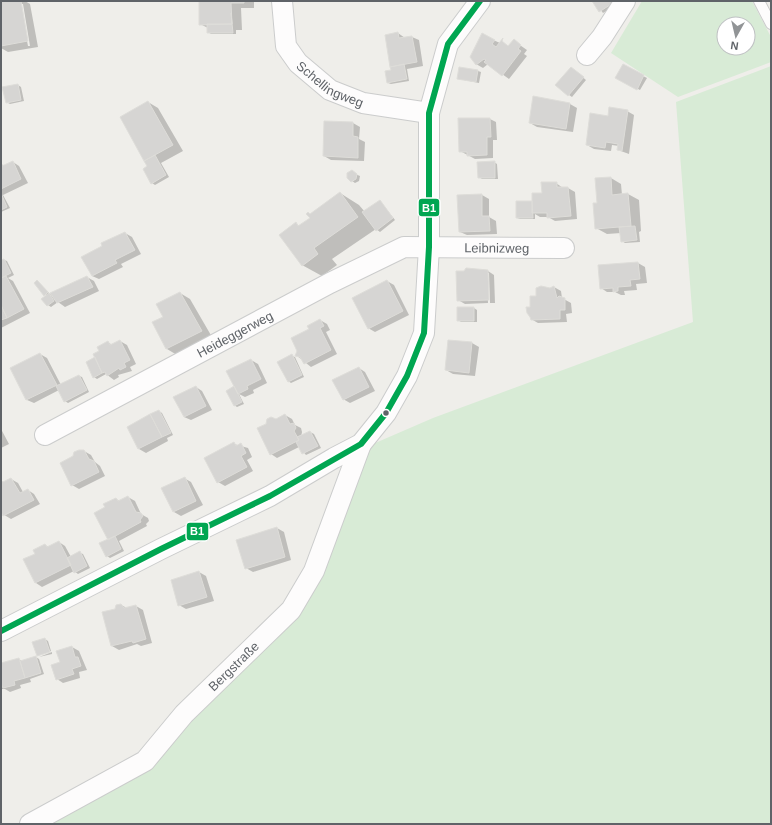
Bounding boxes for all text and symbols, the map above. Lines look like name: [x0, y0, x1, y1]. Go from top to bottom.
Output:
north arrow: [716, 16, 756, 56]
text: N: [730, 39, 739, 52]
street label: Schellingweg: [293, 58, 366, 110]
line badge: B1: [418, 198, 440, 217]
text: B1: [422, 202, 436, 214]
street label: Leibnizweg: [464, 240, 529, 256]
street label: Heideggerweg: [194, 308, 275, 361]
unlabelled marker: [381, 408, 391, 418]
line badge: B1: [186, 522, 209, 541]
text: B1: [190, 525, 204, 537]
street label: Bergstraße: [205, 639, 262, 694]

